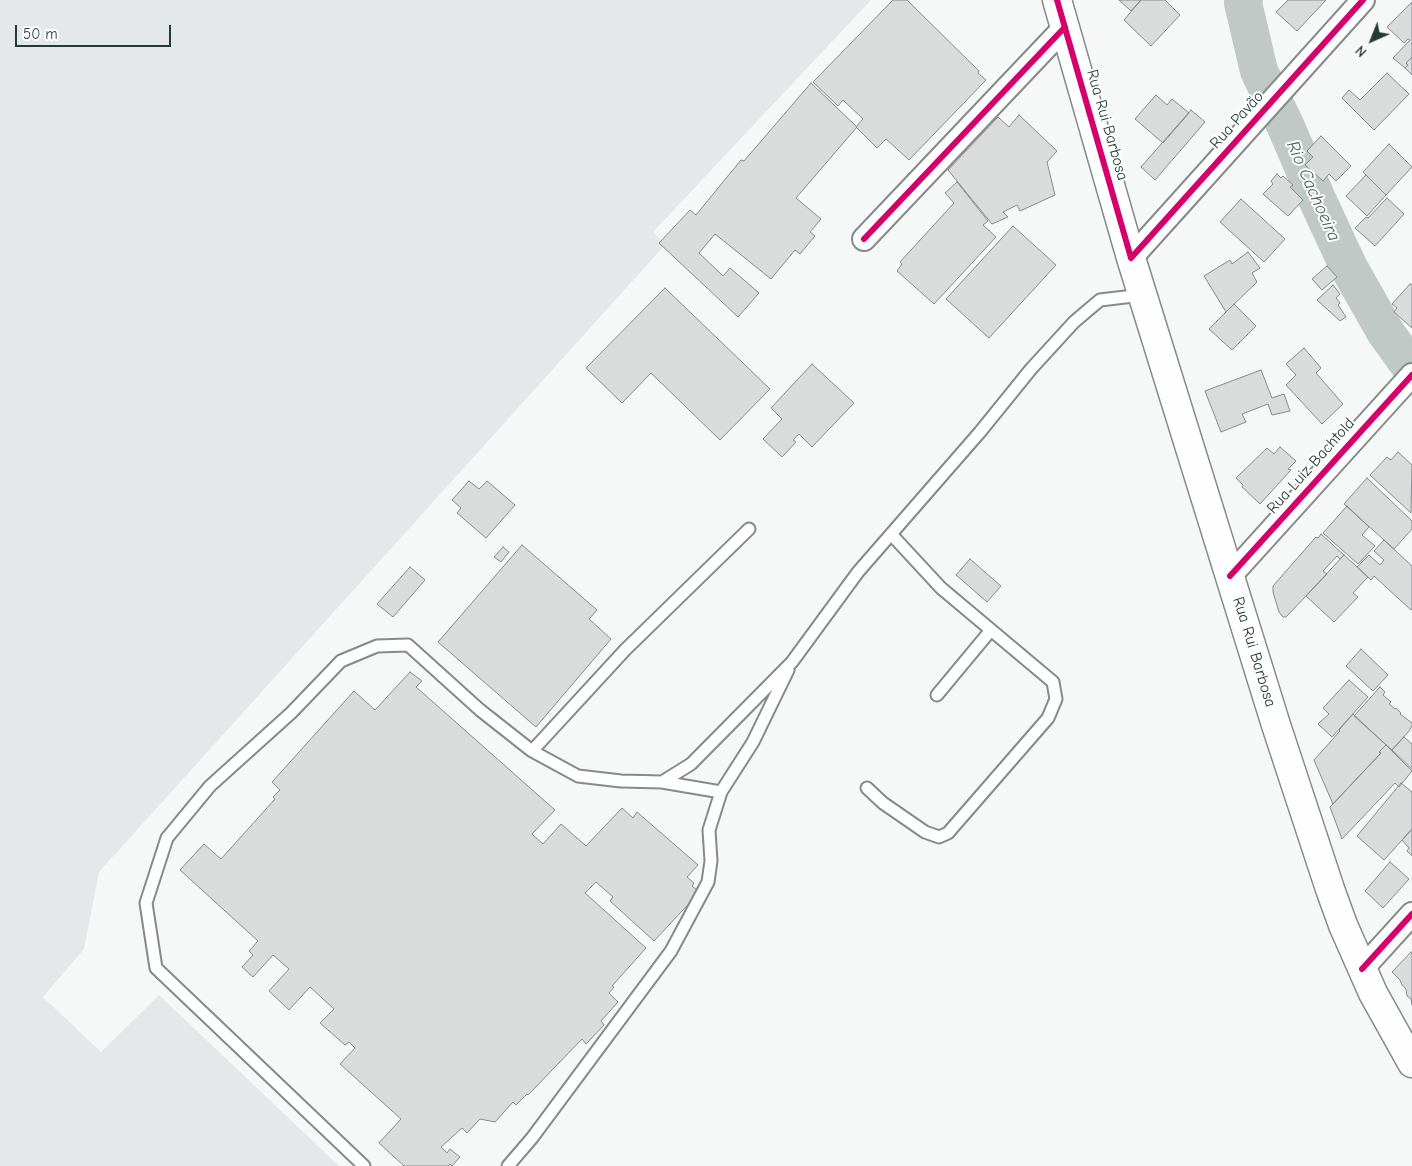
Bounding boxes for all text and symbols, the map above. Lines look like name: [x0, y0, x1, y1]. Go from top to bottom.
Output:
scale bar: [18, 15, 174, 47]
north arrow: [1347, 15, 1397, 65]
text: 50 m: [23, 25, 58, 43]
text: N: [1352, 42, 1370, 60]
street label: Rua Rui Barbosa: [1082, 67, 1132, 183]
street label: Rua Pavão: [1206, 87, 1268, 153]
water label: Rio Cachoeira: [1281, 138, 1345, 244]
street label: Rua Luiz Bachtold: [1263, 414, 1359, 518]
street label: Rua Rui Barbosa: [1228, 595, 1280, 709]

